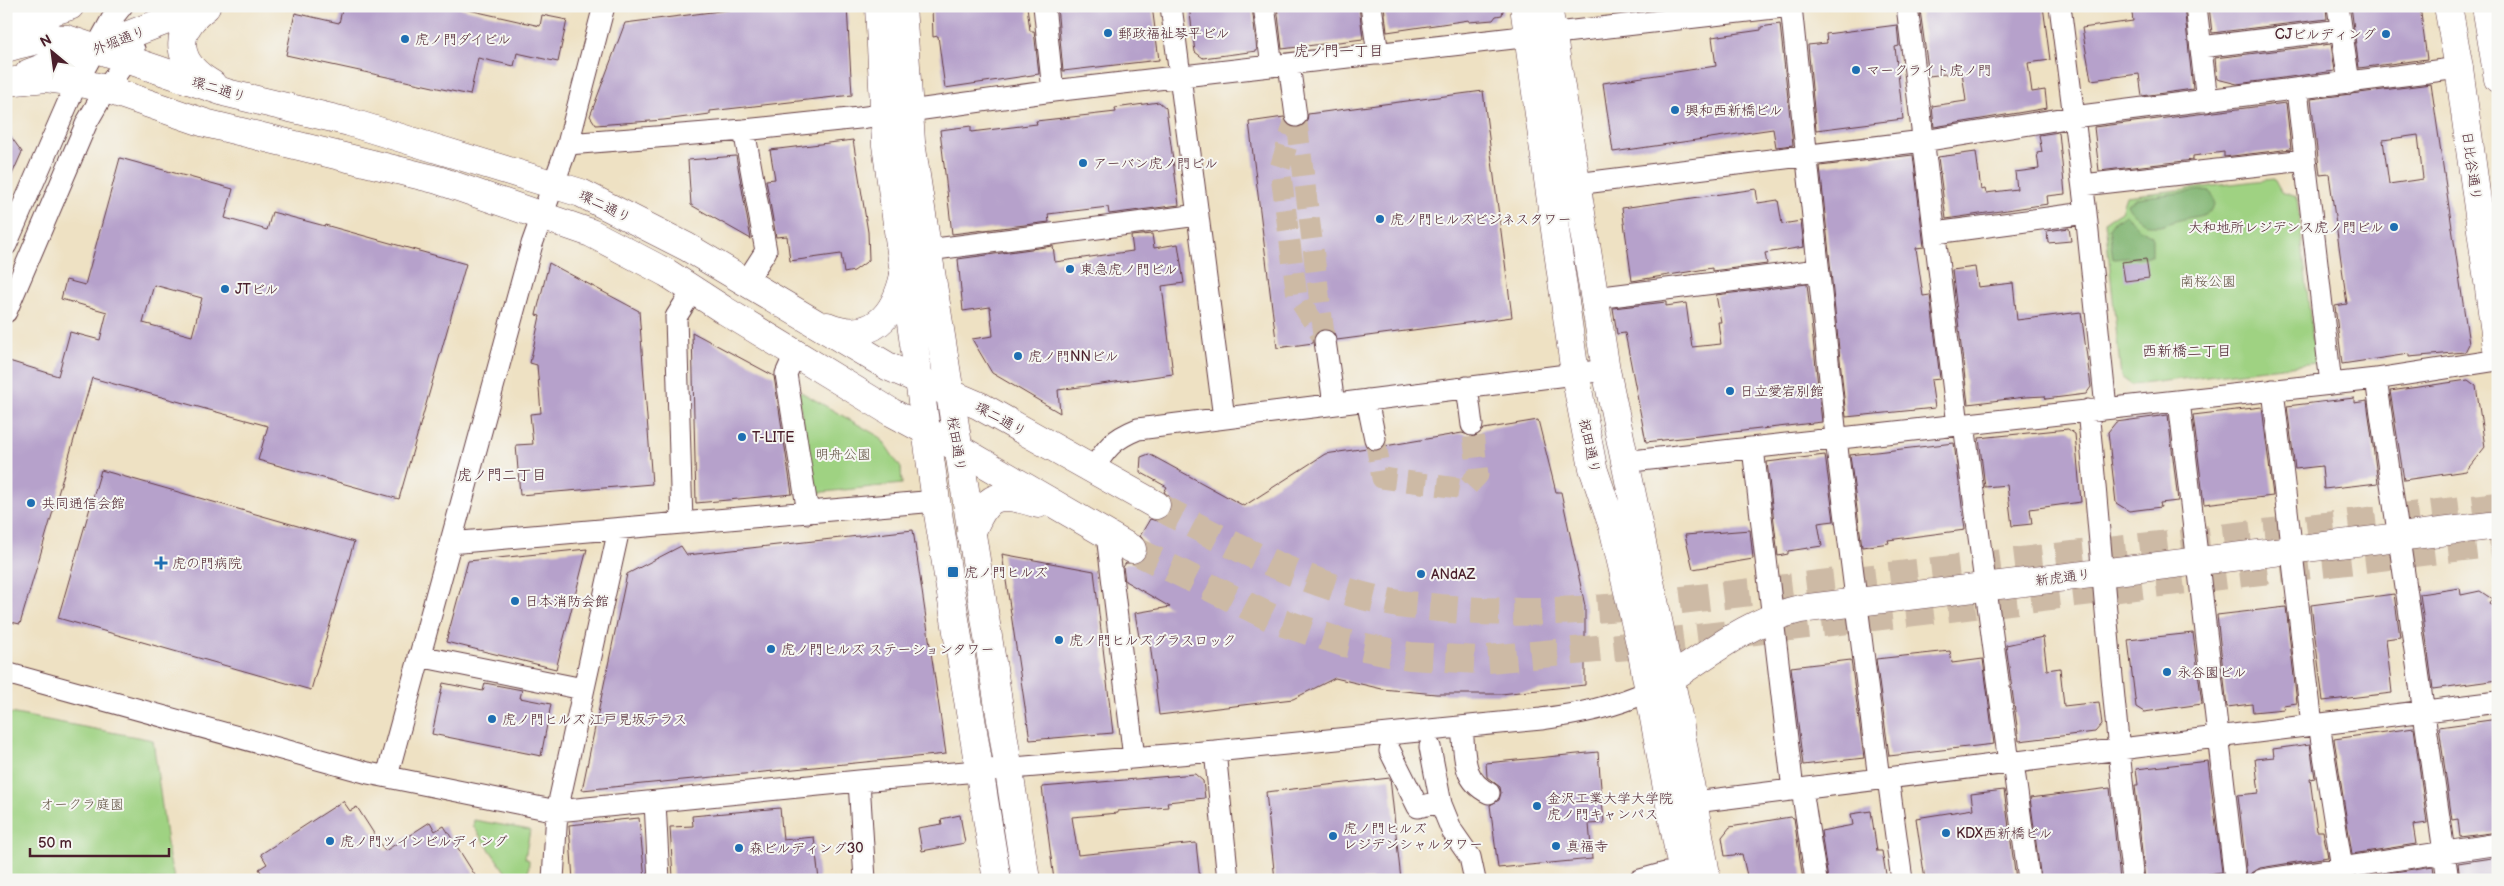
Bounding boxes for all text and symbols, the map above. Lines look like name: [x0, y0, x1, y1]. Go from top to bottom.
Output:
street label: 外堀通り: [90, 22, 148, 58]
place label: 郵政福祉琴平ビル: [1118, 25, 1230, 42]
place label: CJビルディング: [2275, 26, 2376, 43]
marker: 郵政福祉琴平ビル: [1102, 27, 1114, 39]
north arrow: [28, 28, 78, 78]
marker: CJビルディング: [2380, 28, 2392, 40]
text: N: [37, 31, 55, 51]
place label: 虎ノ門ダイビル: [415, 31, 511, 48]
marker: 虎ノ門ダイビル: [399, 33, 411, 45]
district label: 虎ノ門一丁目: [1294, 42, 1384, 61]
place label: マークライト虎ノ門: [1866, 62, 1991, 79]
marker: マークライト虎ノ門: [1850, 64, 1862, 76]
street label: 環二通り: [190, 73, 248, 106]
place label: 興和西新橋ビル: [1685, 102, 1783, 119]
marker: 興和西新橋ビル: [1669, 104, 1681, 116]
street label: 日比谷通り: [2458, 130, 2485, 202]
place label: アーバン虎ノ門ビル: [1093, 155, 1218, 172]
marker: アーバン虎ノ門ビル: [1077, 157, 1089, 169]
street label: 環二通り: [576, 187, 634, 226]
place label: 虎ノ門ヒルズビジネスタワー: [1390, 211, 1571, 228]
marker: 虎ノ門ヒルズビジネスタワー: [1374, 213, 1386, 225]
place label: 大和地所レジデンス虎ノ門ビル: [2188, 219, 2384, 236]
marker: 大和地所レジデンス虎ノ門ビル: [2388, 221, 2400, 233]
place label: 東急虎ノ門ビル: [1080, 261, 1178, 278]
marker: 東急虎ノ門ビル: [1064, 263, 1076, 275]
park label: 南桜公園: [2180, 273, 2236, 290]
place label: JTビル: [235, 281, 279, 298]
marker: JTビル: [219, 283, 231, 295]
district label: 西新橋二丁目: [2142, 342, 2232, 361]
place label: 虎ノ門NNビル: [1028, 348, 1119, 365]
marker: 虎ノ門NNビル: [1012, 350, 1024, 362]
place label: 日立愛宕別館: [1740, 383, 1824, 400]
marker: 日立愛宕別館: [1724, 385, 1736, 397]
street label: 環二通り: [972, 398, 1029, 440]
street label: 桜田通り: [944, 415, 969, 473]
street label: 祝田通り: [1575, 417, 1604, 475]
place label: T-LITE: [752, 429, 794, 446]
marker: T-LITE: [736, 431, 748, 443]
park label: 明舟公園: [815, 446, 871, 463]
district label: 虎ノ門二丁目: [457, 466, 547, 485]
place label: 共同通信会館: [41, 495, 125, 512]
marker: 共同通信会館: [25, 497, 37, 509]
place label: 虎の門病院: [172, 555, 242, 572]
marker: 虎の門病院: [154, 556, 168, 570]
place label: 虎ノ門ヒルズ: [964, 564, 1048, 581]
marker: 虎ノ門ヒルズ: [946, 565, 960, 579]
place label: ANdAZ: [1431, 566, 1476, 583]
street label: 新虎通り: [2034, 566, 2092, 589]
marker: ANdAZ: [1415, 568, 1427, 580]
place label: 日本消防会館: [525, 593, 609, 610]
marker: 日本消防会館: [509, 595, 521, 607]
place label: 虎ノ門ヒルズグラスロック: [1069, 632, 1236, 649]
marker: 虎ノ門ヒルズグラスロック: [1053, 634, 1065, 646]
place label: 虎ノ門ヒルズ ステーションタワー: [781, 641, 995, 658]
marker: 虎ノ門ヒルズ ステーションタワー: [765, 643, 777, 655]
place label: 永谷園ビル: [2177, 664, 2247, 681]
marker: 永谷園ビル: [2161, 666, 2173, 678]
place label: 虎ノ門ヒルズ 江戸見坂テラス: [502, 711, 687, 728]
marker: 虎ノ門ヒルズ 江戸見坂テラス: [486, 713, 498, 725]
place label: 金沢工業大学大学院 虎ノ門キャンパス: [1547, 790, 1673, 823]
park label: オークラ庭園: [40, 796, 124, 813]
marker: 金沢工業大学大学院 虎ノ門キャンパス: [1531, 800, 1543, 812]
place label: 虎ノ門ヒルズ レジデンシャルタワー: [1343, 820, 1483, 853]
place label: KDX西新橋ビル: [1956, 825, 2053, 842]
scale bar: [30, 826, 169, 858]
marker: KDX西新橋ビル: [1940, 827, 1952, 839]
marker: 虎ノ門ヒルズ レジデンシャルタワー: [1327, 830, 1339, 842]
place label: 虎ノ門ツインビルディング: [340, 833, 508, 850]
text: 50 m: [38, 834, 72, 853]
marker: 虎ノ門ツインビルディング: [324, 835, 336, 847]
place label: 真福寺: [1566, 838, 1608, 855]
place label: 森ビルディング30: [749, 840, 864, 857]
marker: 真福寺: [1550, 840, 1562, 852]
marker: 森ビルディング30: [733, 842, 745, 854]

